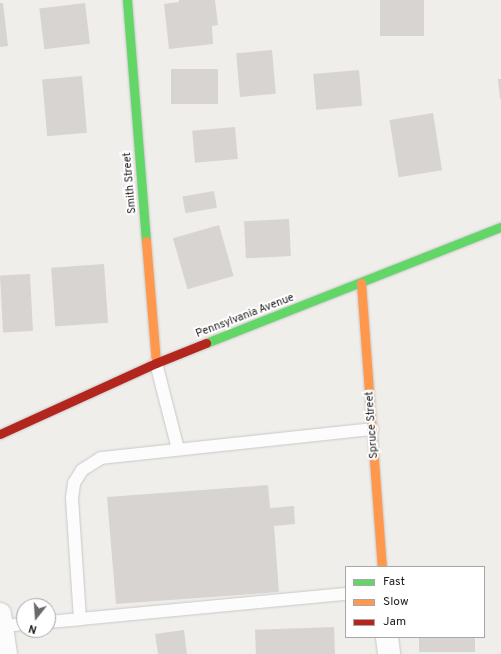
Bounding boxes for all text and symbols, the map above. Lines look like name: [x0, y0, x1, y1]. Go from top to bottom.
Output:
street label: Smith Street: [121, 152, 139, 214]
street label: Pennsylvania Avenue: [194, 291, 296, 341]
street label: Spruce Street: [363, 391, 381, 459]
legend: [345, 566, 485, 638]
text: Fast: [383, 574, 405, 590]
text: Slow: [383, 594, 409, 610]
north arrow: [16, 598, 56, 638]
text: Jam: [383, 614, 406, 630]
text: N: [27, 621, 39, 636]

